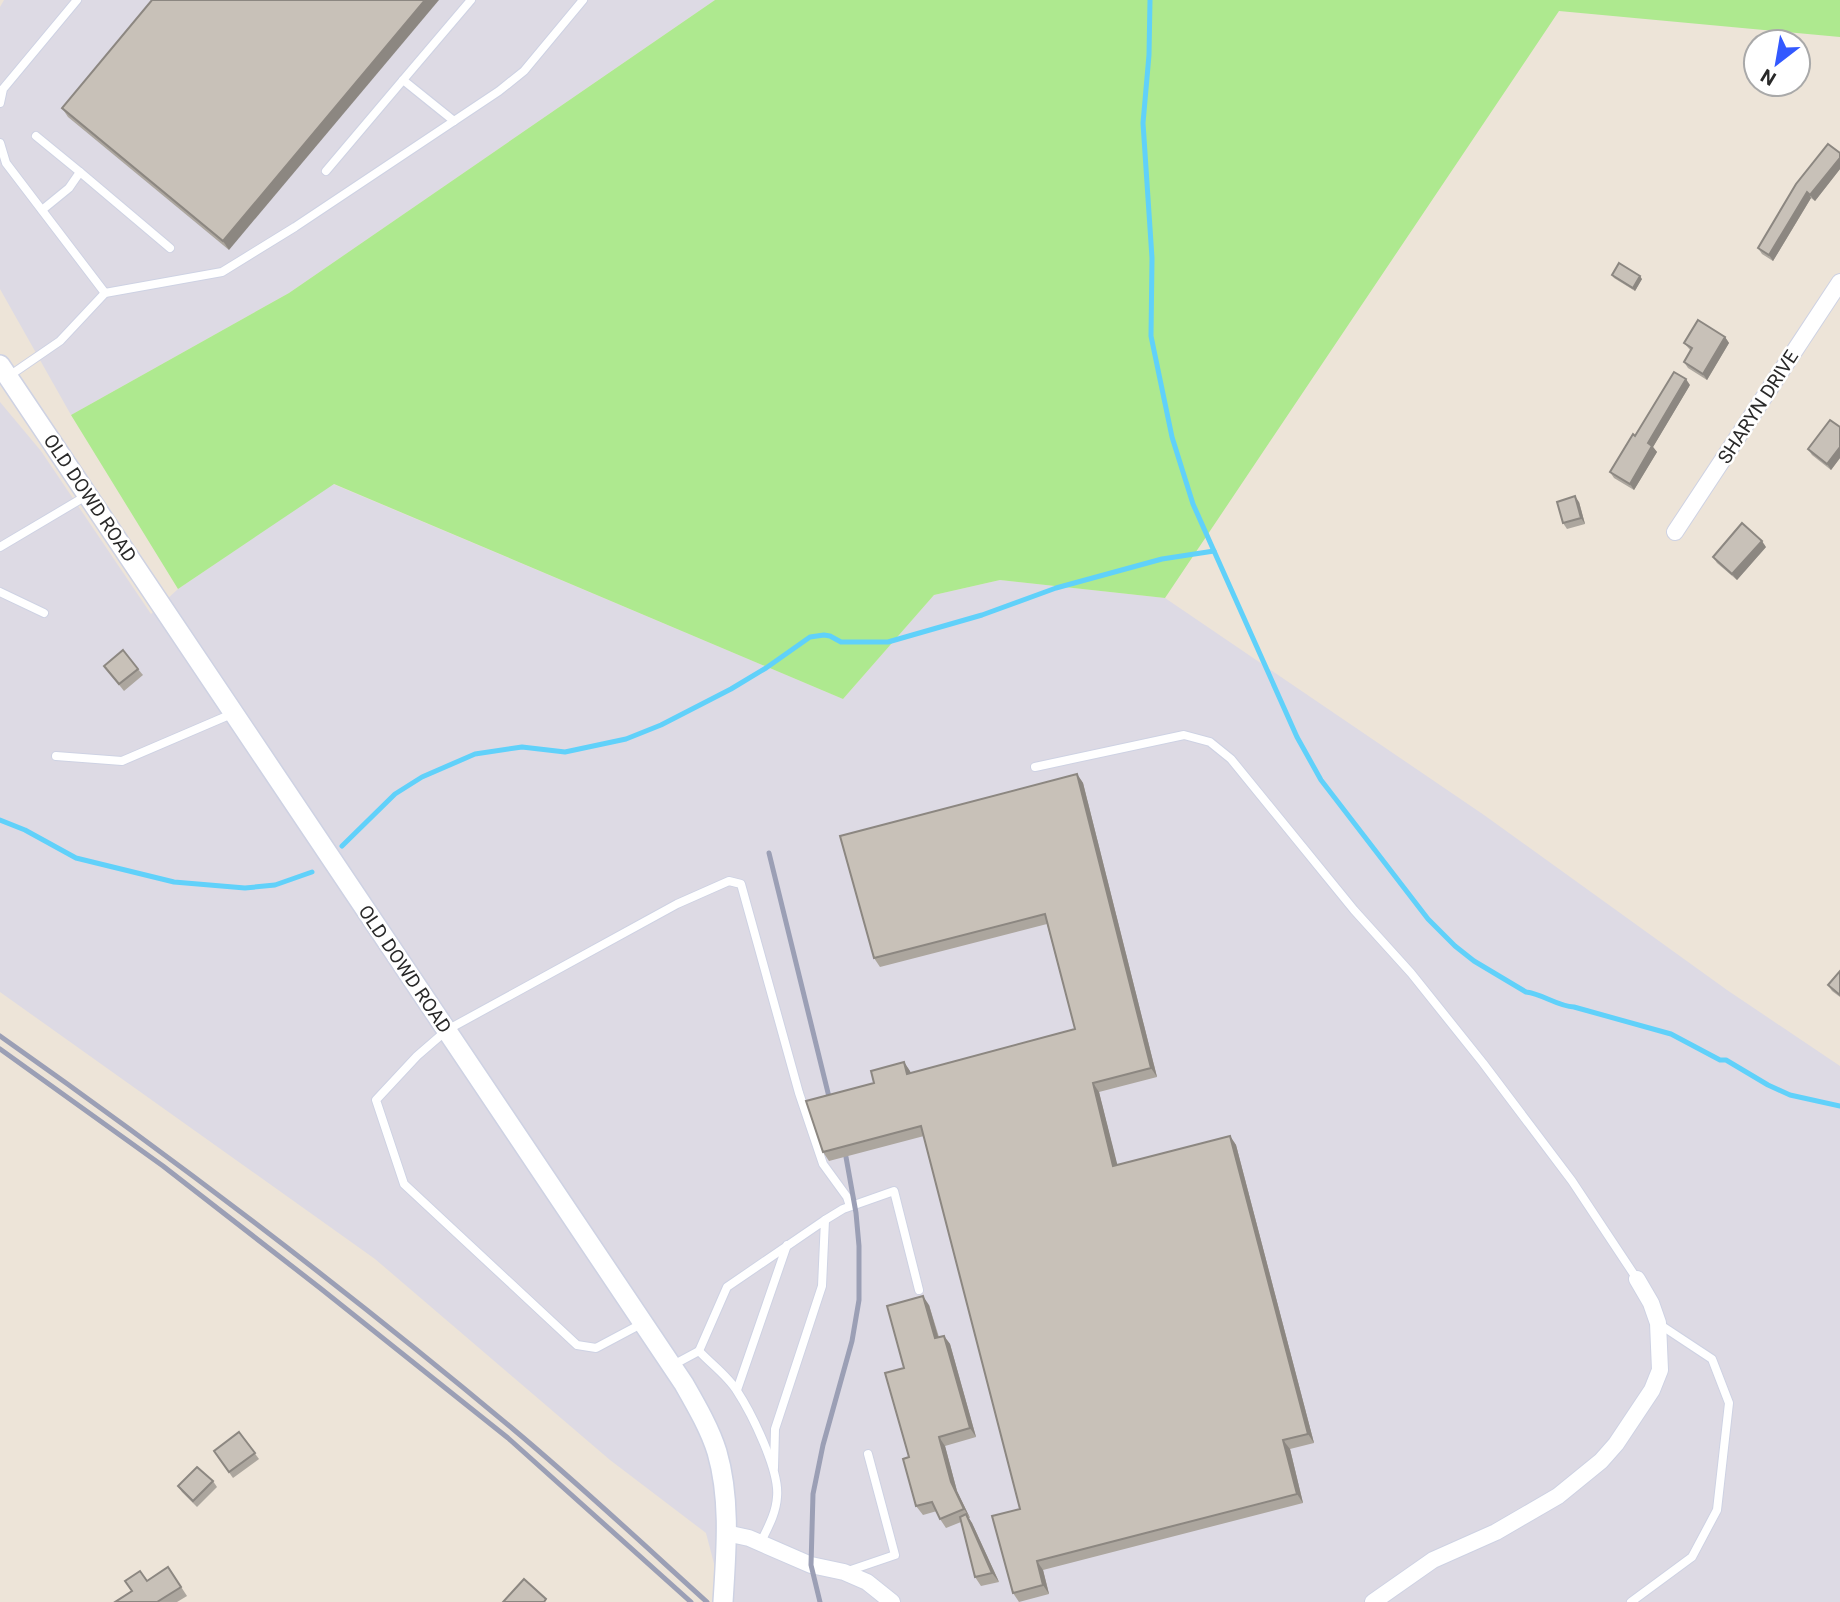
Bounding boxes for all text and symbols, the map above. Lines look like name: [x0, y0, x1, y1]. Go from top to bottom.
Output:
north arrow: [1742, 28, 1812, 98]
text: N: [1757, 64, 1780, 90]
street label: SHARYN DRIVE: [1713, 346, 1803, 468]
street label: OLD DOWD ROAD: [39, 430, 141, 566]
street label: OLD DOWD ROAD: [354, 901, 456, 1037]

